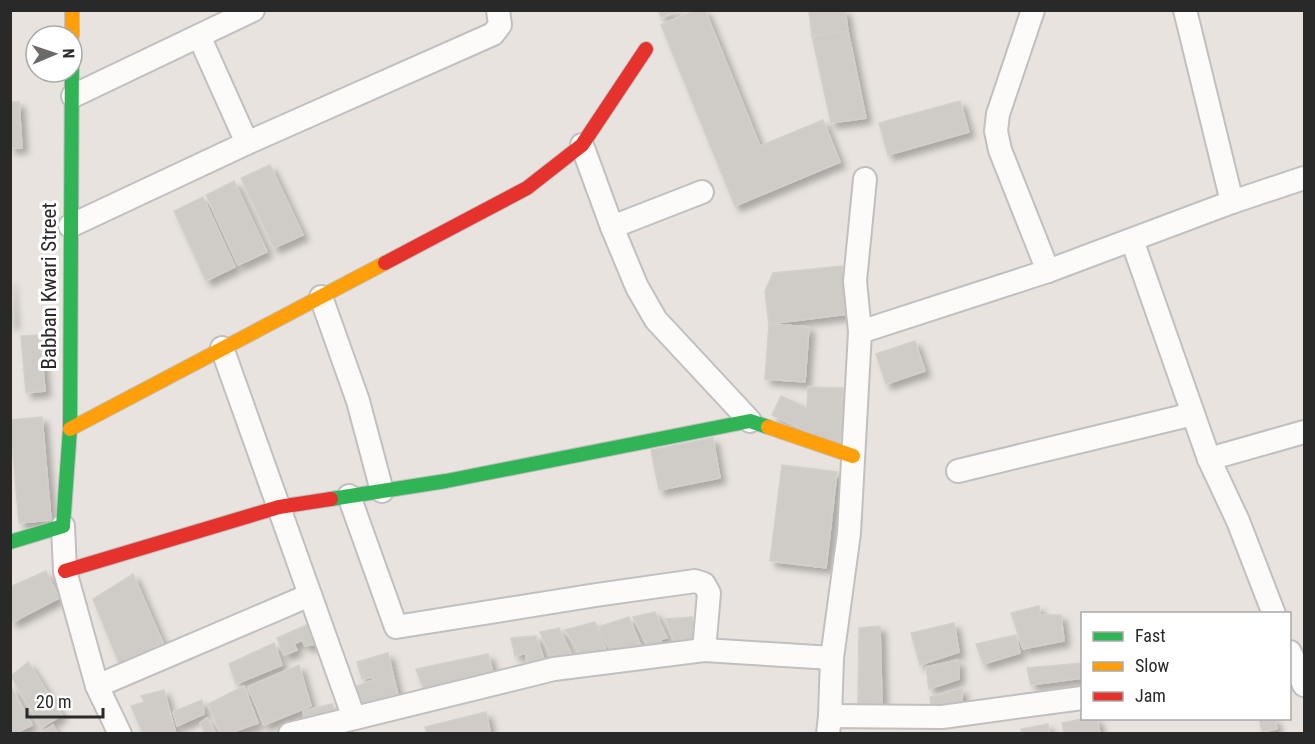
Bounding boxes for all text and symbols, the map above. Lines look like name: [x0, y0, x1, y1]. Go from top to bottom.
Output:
north arrow: [24, 24, 84, 84]
text: N: [59, 48, 78, 59]
street label: Babban Kwari Street: [37, 202, 61, 370]
legend: [1081, 612, 1291, 720]
text: Fast: [1135, 625, 1166, 646]
text: Slow: [1135, 655, 1170, 676]
scale bar: [27, 681, 104, 719]
text: Jam: [1135, 685, 1166, 706]
text: 20 m: [36, 691, 71, 712]

